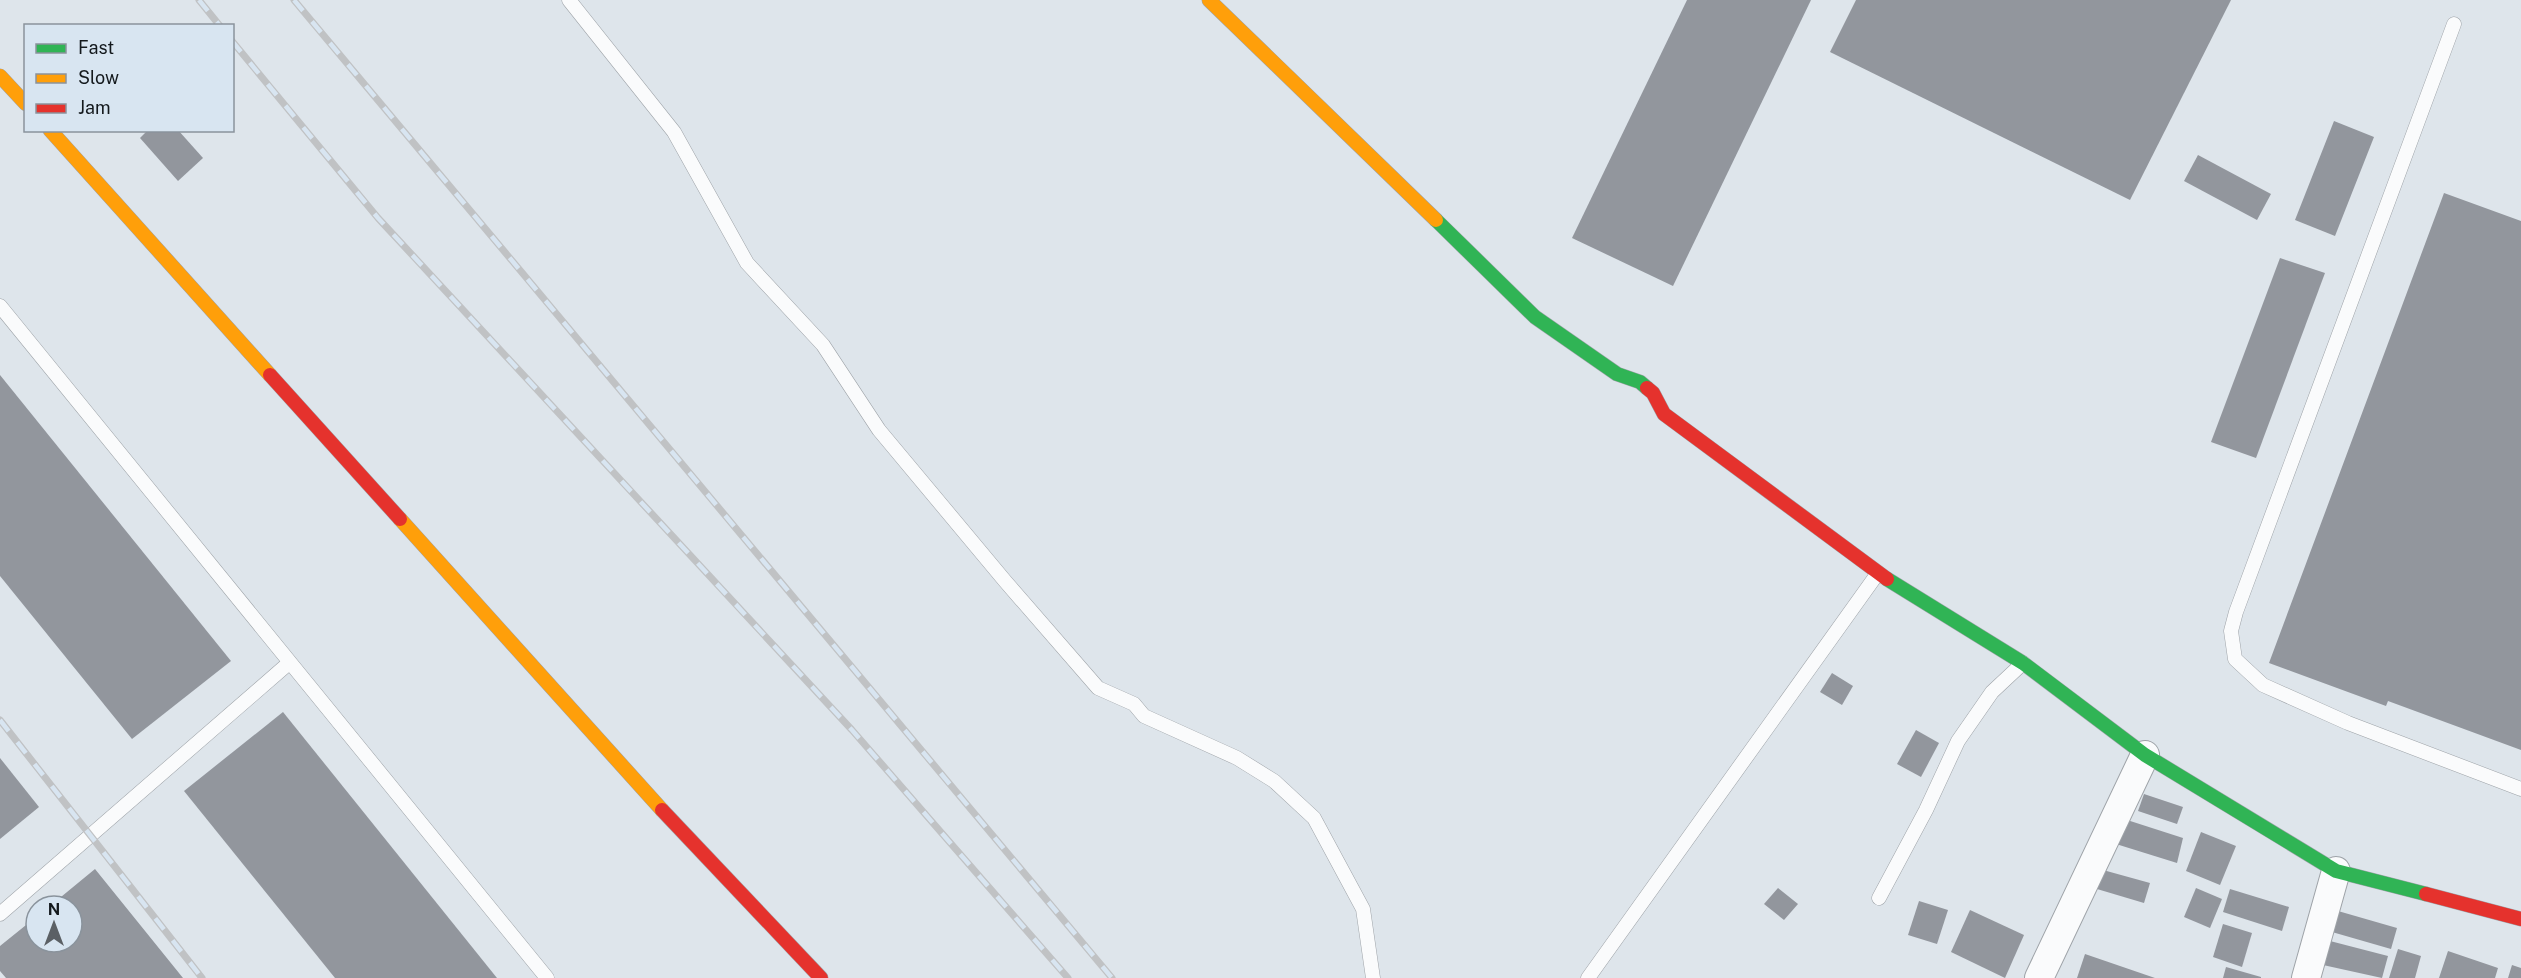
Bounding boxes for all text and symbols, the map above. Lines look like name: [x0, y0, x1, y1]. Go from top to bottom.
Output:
legend: [24, 24, 234, 132]
text: Fast: [78, 37, 114, 58]
text: Slow: [78, 67, 119, 88]
text: Jam: [78, 97, 111, 118]
north arrow: [24, 894, 84, 954]
text: N: [48, 900, 60, 919]

